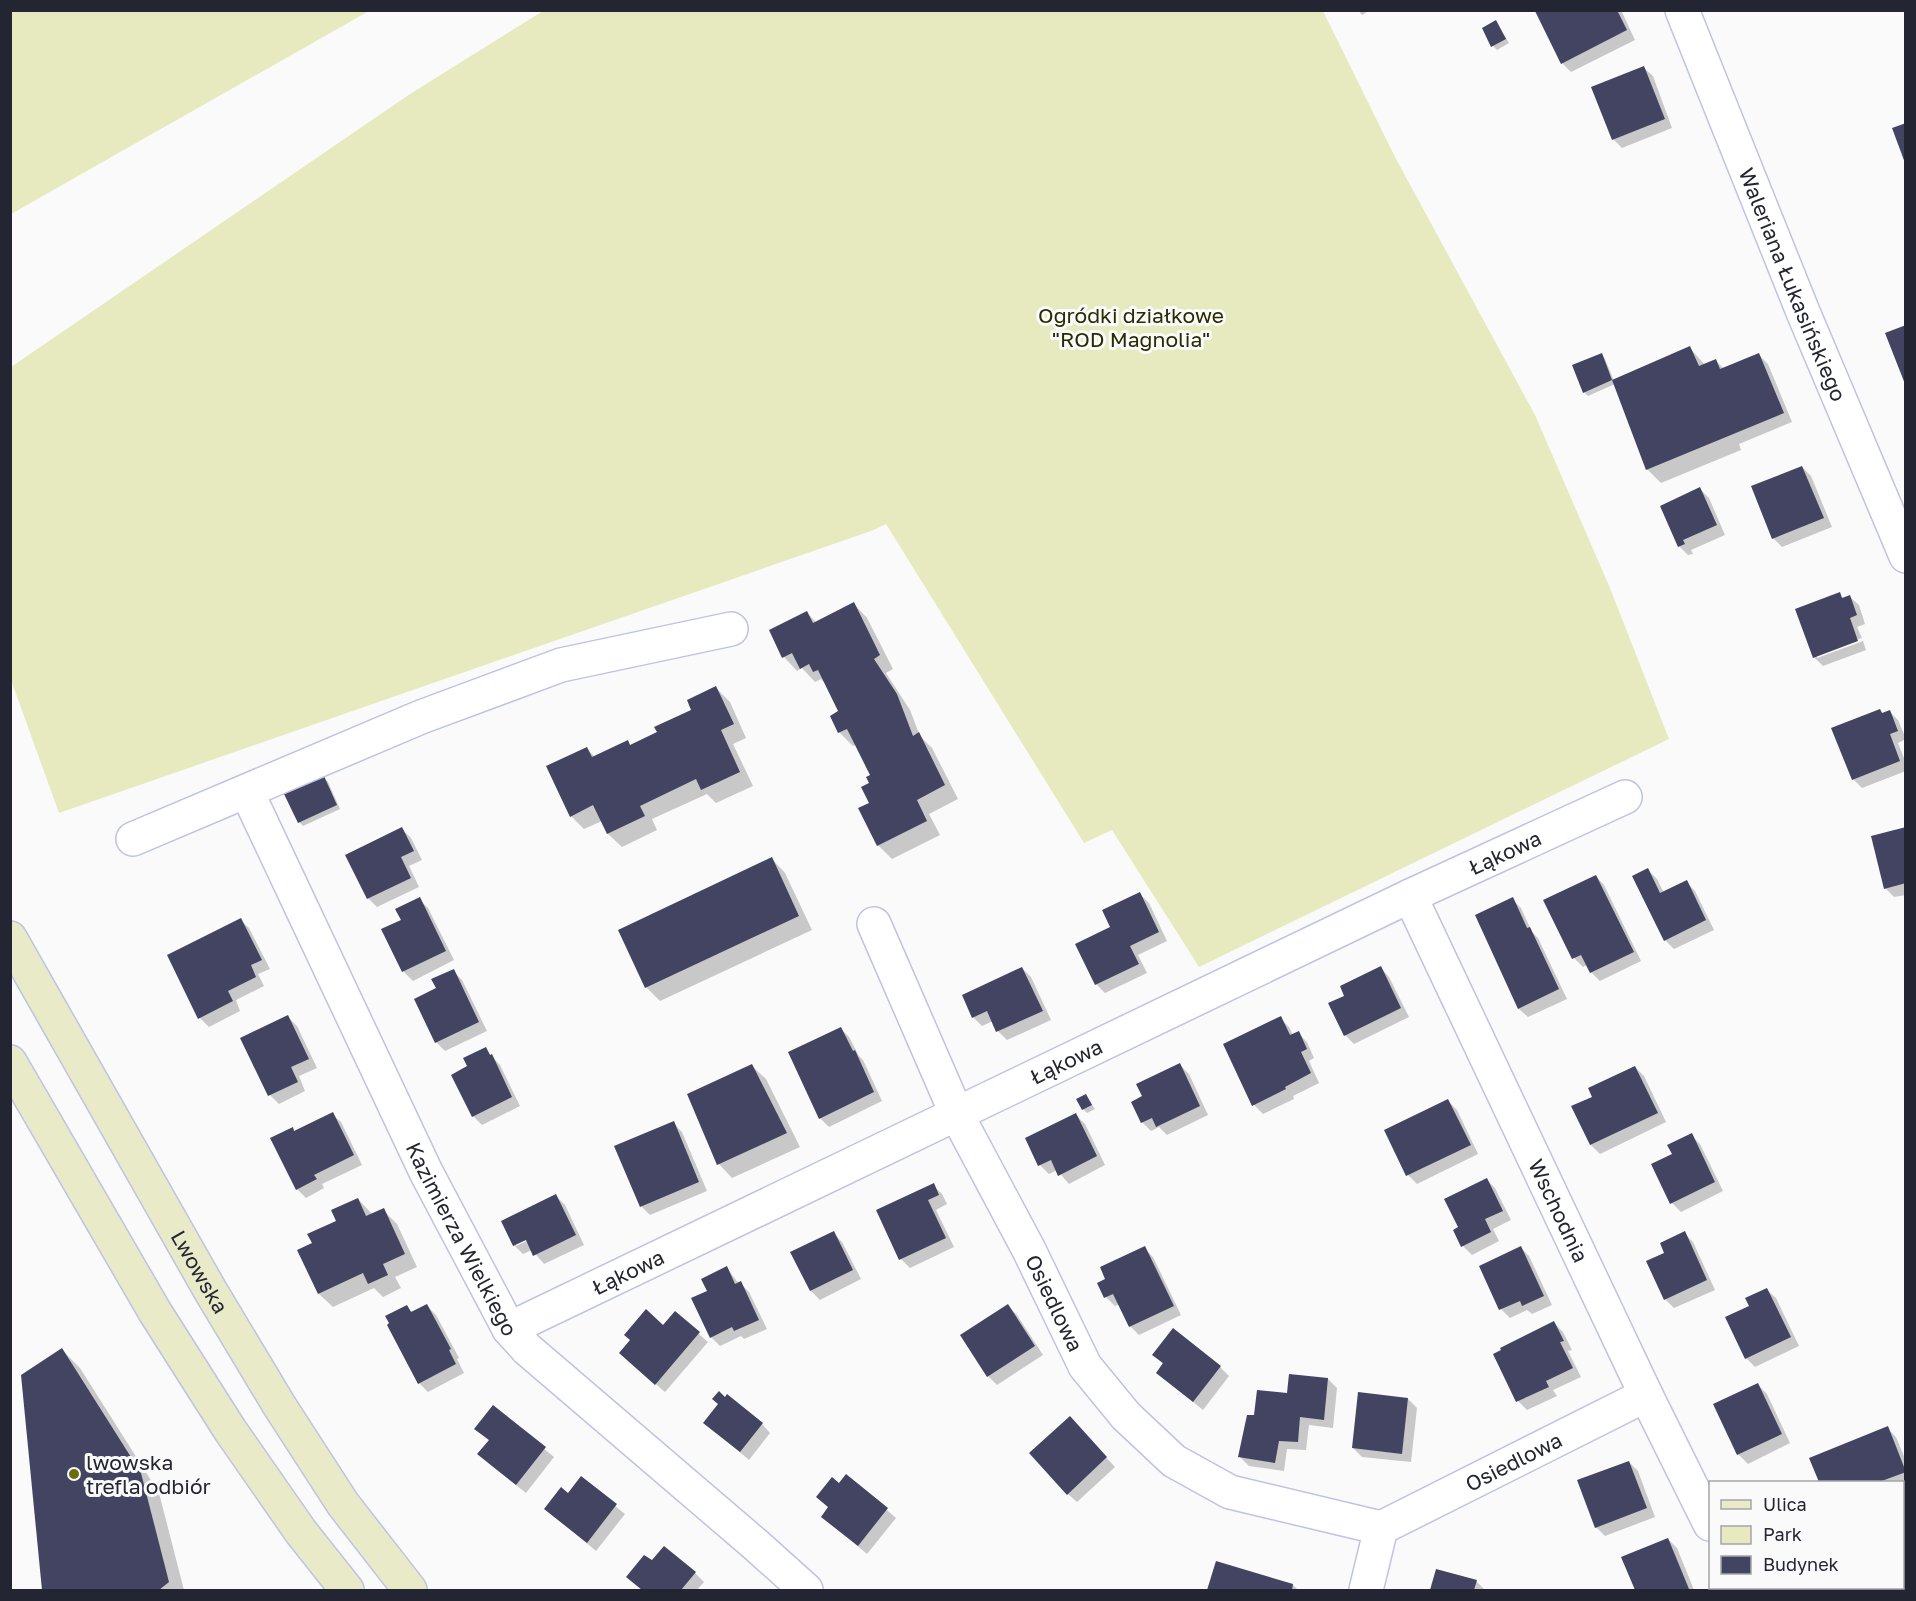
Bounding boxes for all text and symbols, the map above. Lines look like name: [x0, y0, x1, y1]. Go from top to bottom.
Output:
street label: Waleriana Łukasińskiego: [1734, 164, 1852, 405]
park label: Ogródki działkowe "ROD Magnolia": [1038, 302, 1224, 352]
street label: Łąkowa: [1464, 824, 1545, 880]
street label: Łąkowa: [1026, 1033, 1106, 1090]
street label: Kazimierza Wielkiego: [401, 1138, 523, 1340]
street label: Wschodnia: [1523, 1155, 1594, 1266]
street label: Lwowska: [166, 1226, 234, 1318]
street label: Łąkowa: [588, 1243, 668, 1300]
street label: Osiedlowa: [1020, 1250, 1089, 1356]
street label: Osiedlowa: [1461, 1426, 1566, 1497]
place label: lwowska trefla odbiór: [86, 1449, 211, 1499]
marker: lwowska trefla odbiór: [67, 1467, 81, 1481]
legend: [1709, 1481, 1904, 1589]
text: Ulica: [1763, 1493, 1807, 1515]
text: Park: [1763, 1523, 1802, 1545]
text: Budynek: [1763, 1553, 1839, 1575]

